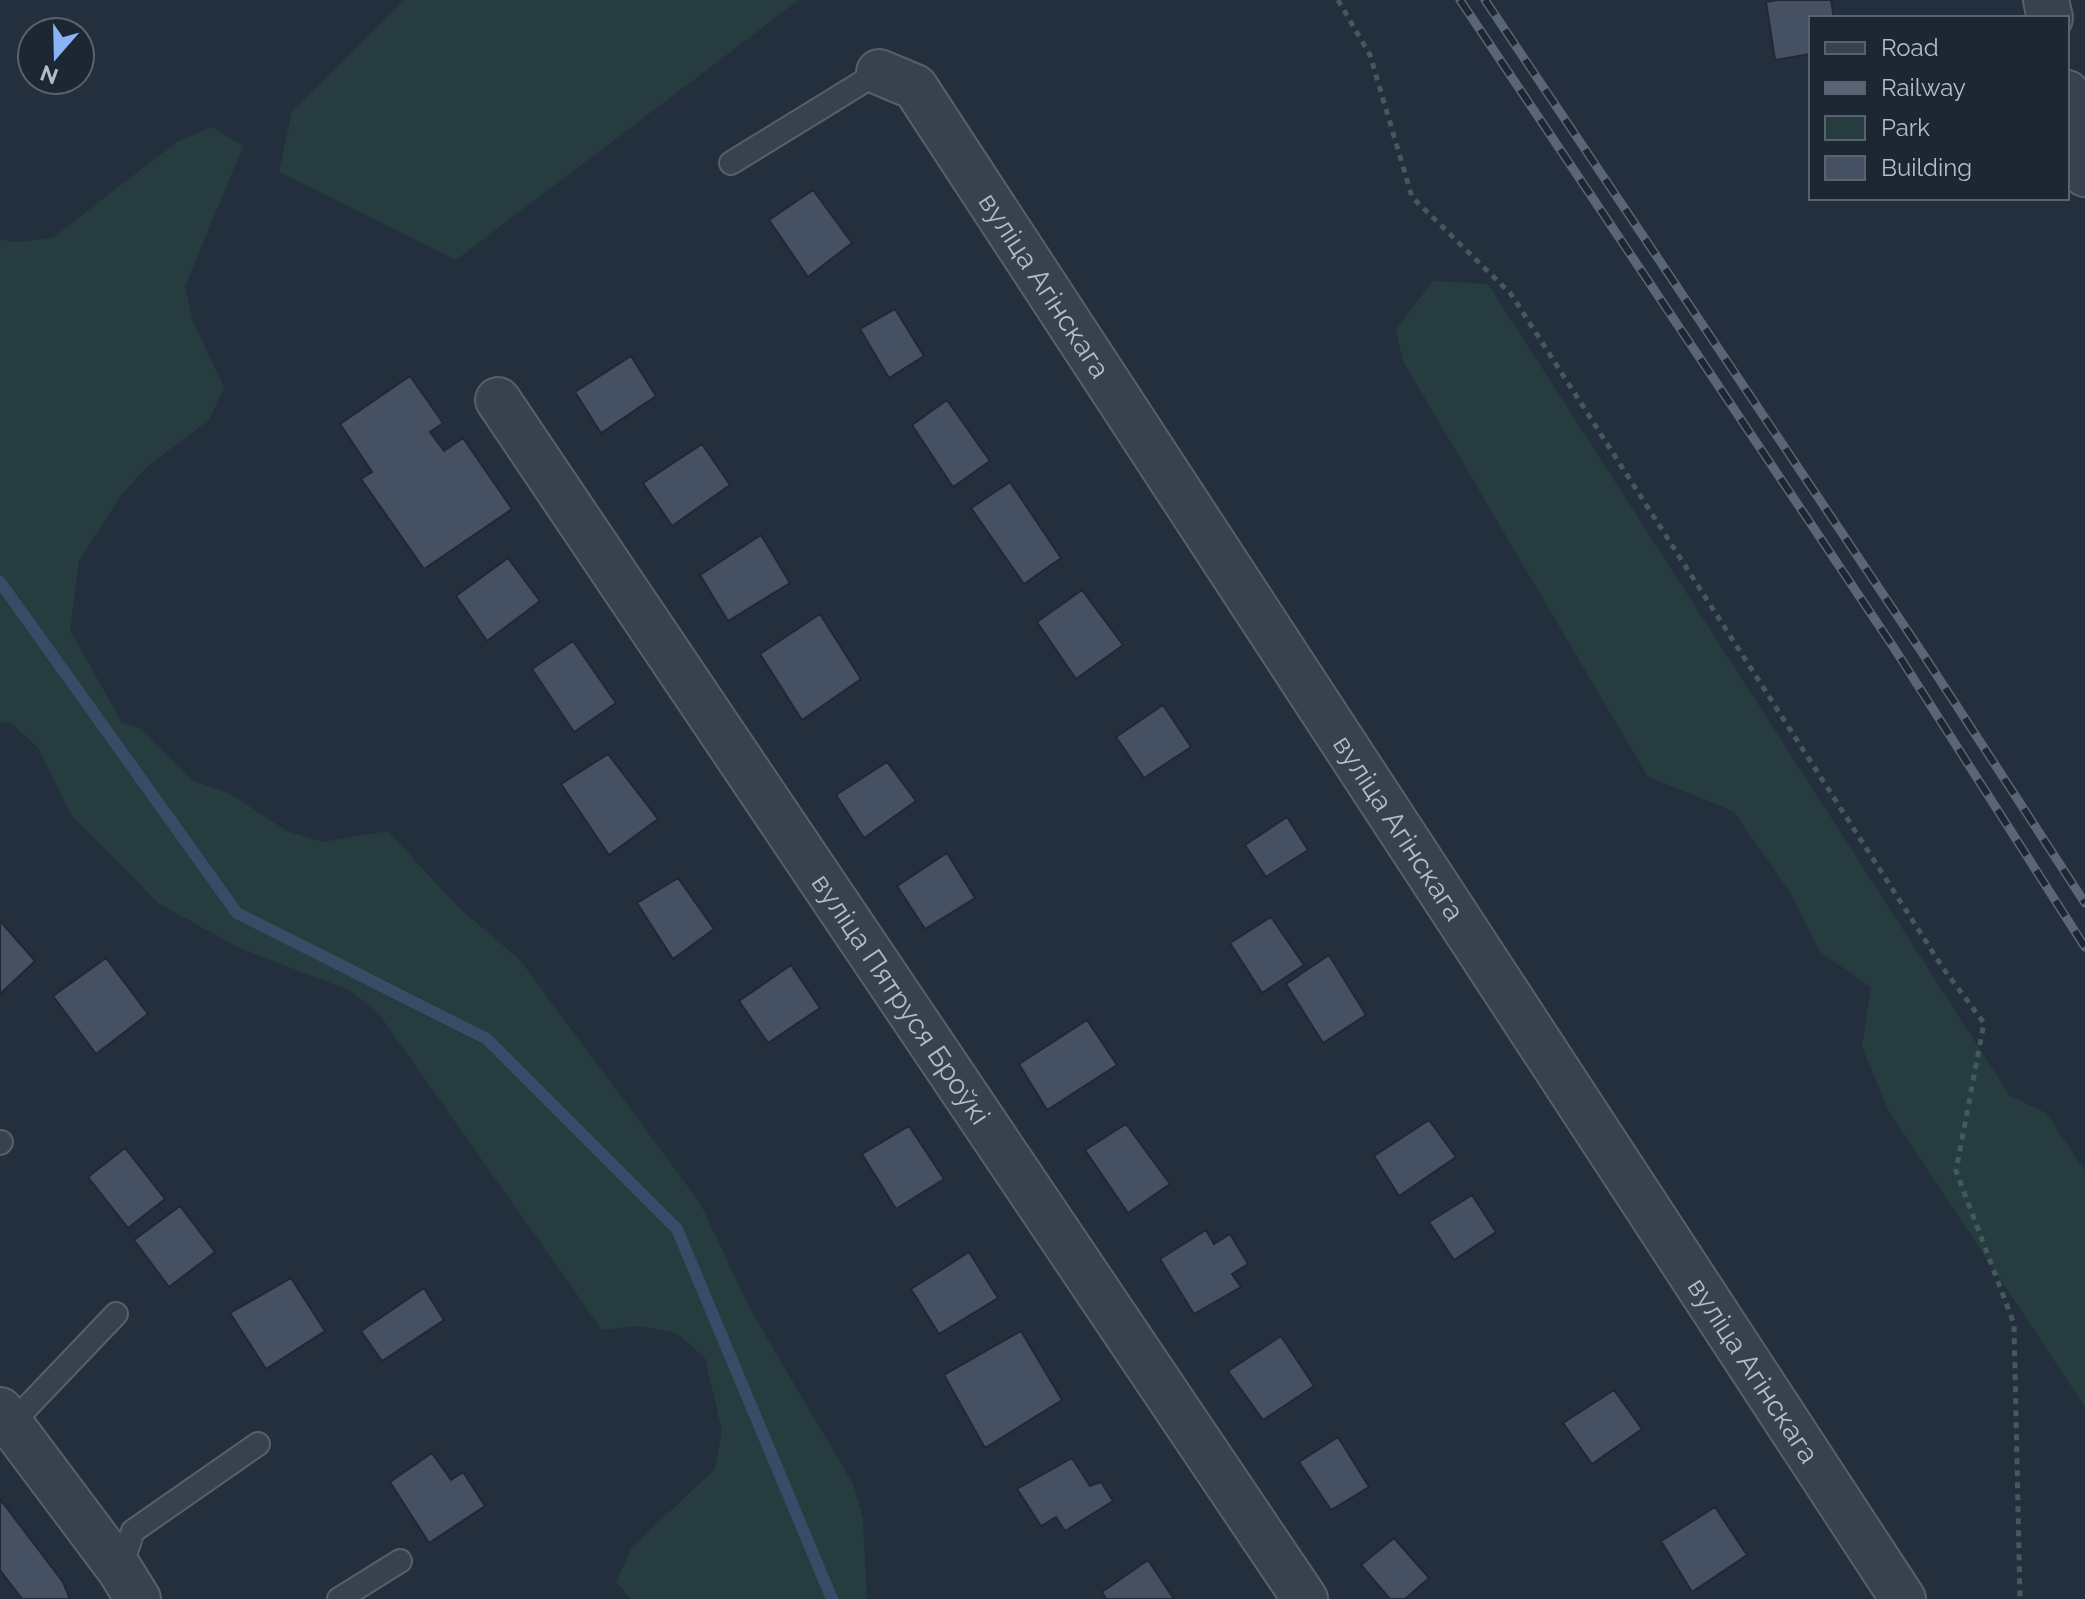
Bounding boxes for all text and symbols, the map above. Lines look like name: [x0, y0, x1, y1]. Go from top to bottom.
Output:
north arrow: [16, 16, 96, 96]
legend: [1809, 16, 2069, 200]
text: Road: [1881, 33, 1939, 62]
text: N: [37, 60, 61, 90]
text: Railway: [1881, 73, 1966, 102]
text: Park: [1881, 113, 1930, 142]
text: Building: [1881, 153, 1972, 182]
street label: вуліца Агінскага: [972, 187, 1117, 384]
street label: вуліца Агінскага: [1326, 729, 1471, 927]
street label: вуліца Пятруся Броўкі: [805, 868, 997, 1131]
street label: вуліца Агінскага: [1681, 1272, 1826, 1469]

